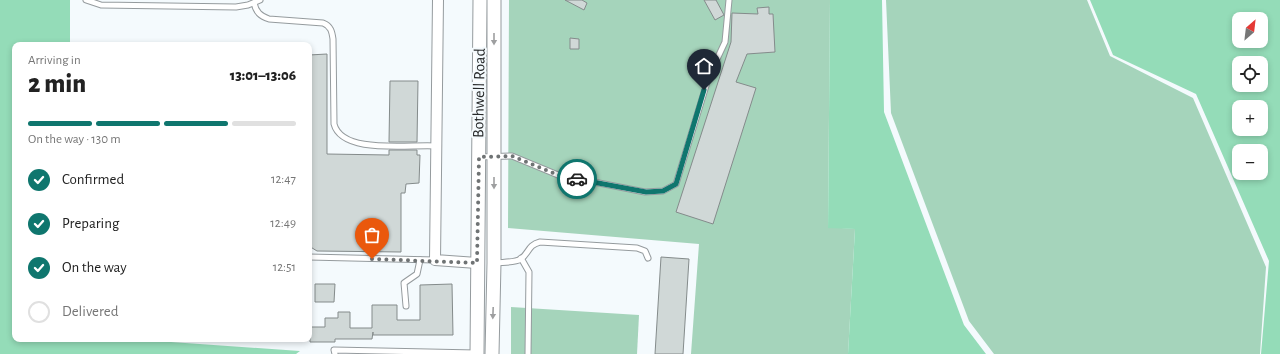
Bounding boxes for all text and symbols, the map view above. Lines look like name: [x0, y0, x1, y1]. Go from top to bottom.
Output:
north arrow: [1232, 12, 1268, 48]
map controls: [1232, 12, 1268, 180]
one-way arrow: [491, 33, 497, 46]
street label: Bothwell Road: [470, 48, 488, 138]
pin: [687, 49, 721, 90]
text: Arriving in: [28, 54, 81, 67]
icon: home: [693, 55, 715, 77]
button: locate: [1232, 56, 1268, 92]
text: 13:01–13:06: [230, 68, 296, 83]
text: 2 min: [28, 71, 86, 97]
button: +: [1232, 100, 1268, 136]
text: On the way · 130 m: [28, 133, 121, 146]
button: −: [1232, 144, 1268, 180]
courier: [557, 159, 597, 199]
icon: car: [566, 168, 588, 190]
icon: check: [28, 169, 50, 191]
text: Confirmed: [62, 172, 124, 187]
text: 12:47: [271, 173, 296, 186]
one-way arrow: [491, 177, 497, 190]
icon: check: [28, 213, 50, 235]
text: Preparing: [62, 216, 119, 231]
text: 12:49: [270, 217, 296, 230]
pin: [355, 218, 389, 259]
icon: bag: [361, 224, 383, 246]
icon: check: [28, 257, 50, 279]
text: On the way: [62, 260, 127, 275]
text: 12:51: [273, 261, 296, 274]
text: Delivered: [62, 304, 119, 319]
one-way arrow: [490, 307, 496, 320]

